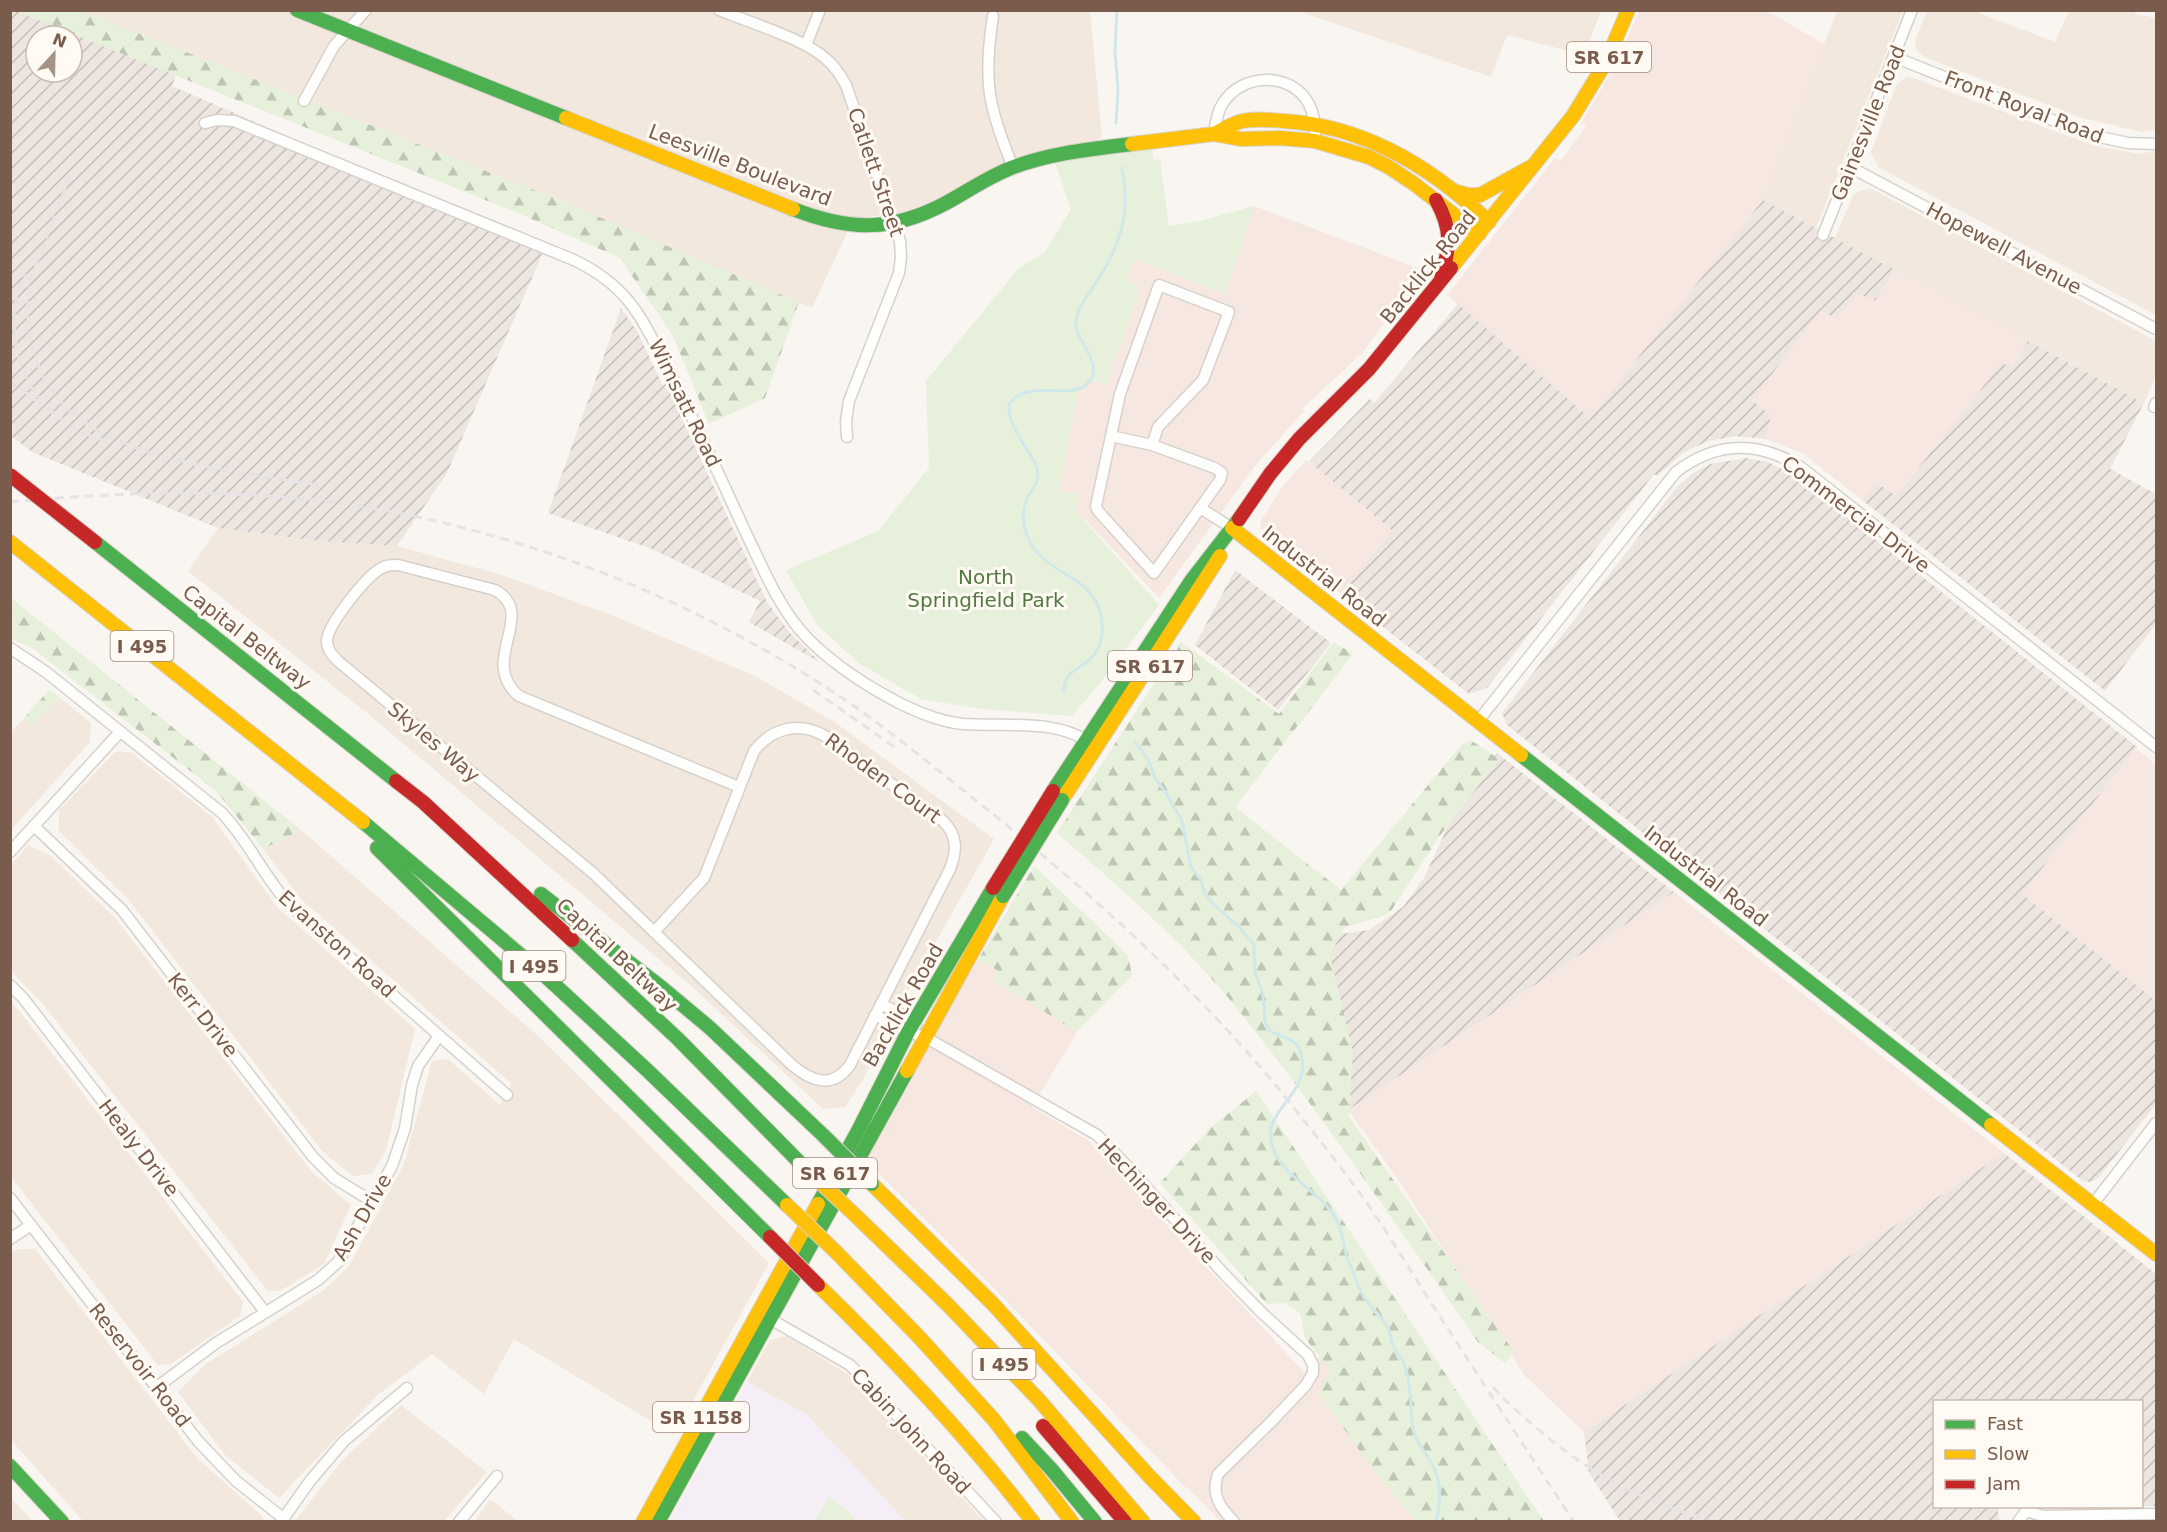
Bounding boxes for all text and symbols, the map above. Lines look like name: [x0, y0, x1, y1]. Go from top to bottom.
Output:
north arrow: [24, 24, 84, 84]
text: N: [50, 29, 69, 52]
road number: SR 617: [1567, 42, 1651, 72]
street label: Gainesville Road: [1826, 42, 1910, 204]
street label: Front Royal Road: [1941, 66, 2107, 148]
street label: Catlett Street: [843, 104, 909, 240]
street label: Leesville Boulevard: [645, 119, 835, 211]
street label: Hopewell Avenue: [1922, 197, 2086, 299]
street label: Backlick Road: [1375, 206, 1481, 328]
street label: Wimsatt Road: [644, 335, 726, 471]
street label: Commercial Drive: [1777, 450, 1935, 578]
street label: Industrial Road: [1257, 520, 1391, 632]
park label: North Springfield Park: [907, 565, 1065, 612]
street label: Capital Beltway: [178, 579, 316, 695]
road number: I 495: [110, 631, 174, 661]
road number: SR 617: [1108, 651, 1192, 681]
street label: Skyles Way: [383, 697, 485, 787]
street label: Rhoden Court: [820, 728, 946, 828]
street label: Industrial Road: [1639, 820, 1773, 932]
street label: Evanston Road: [274, 885, 400, 1003]
street label: Capital Beltway: [552, 893, 682, 1017]
street label: Backlick Road: [858, 939, 948, 1071]
road number: I 495: [502, 951, 566, 981]
street label: Kerr Drive: [163, 968, 243, 1062]
street label: Healy Drive: [94, 1095, 184, 1201]
street label: Hechinger Drive: [1093, 1134, 1221, 1268]
road number: SR 617: [793, 1158, 877, 1188]
street label: Ash Drive: [327, 1169, 397, 1265]
street label: Reservoir Road: [84, 1298, 196, 1432]
road number: I 495: [972, 1349, 1036, 1379]
street label: Cabin John Road: [846, 1363, 976, 1499]
legend: [1933, 1400, 2143, 1508]
road number: SR 1158: [653, 1402, 749, 1432]
text: Fast: [1987, 1413, 2023, 1434]
text: Slow: [1987, 1443, 2029, 1464]
text: Jam: [1986, 1473, 2021, 1494]

